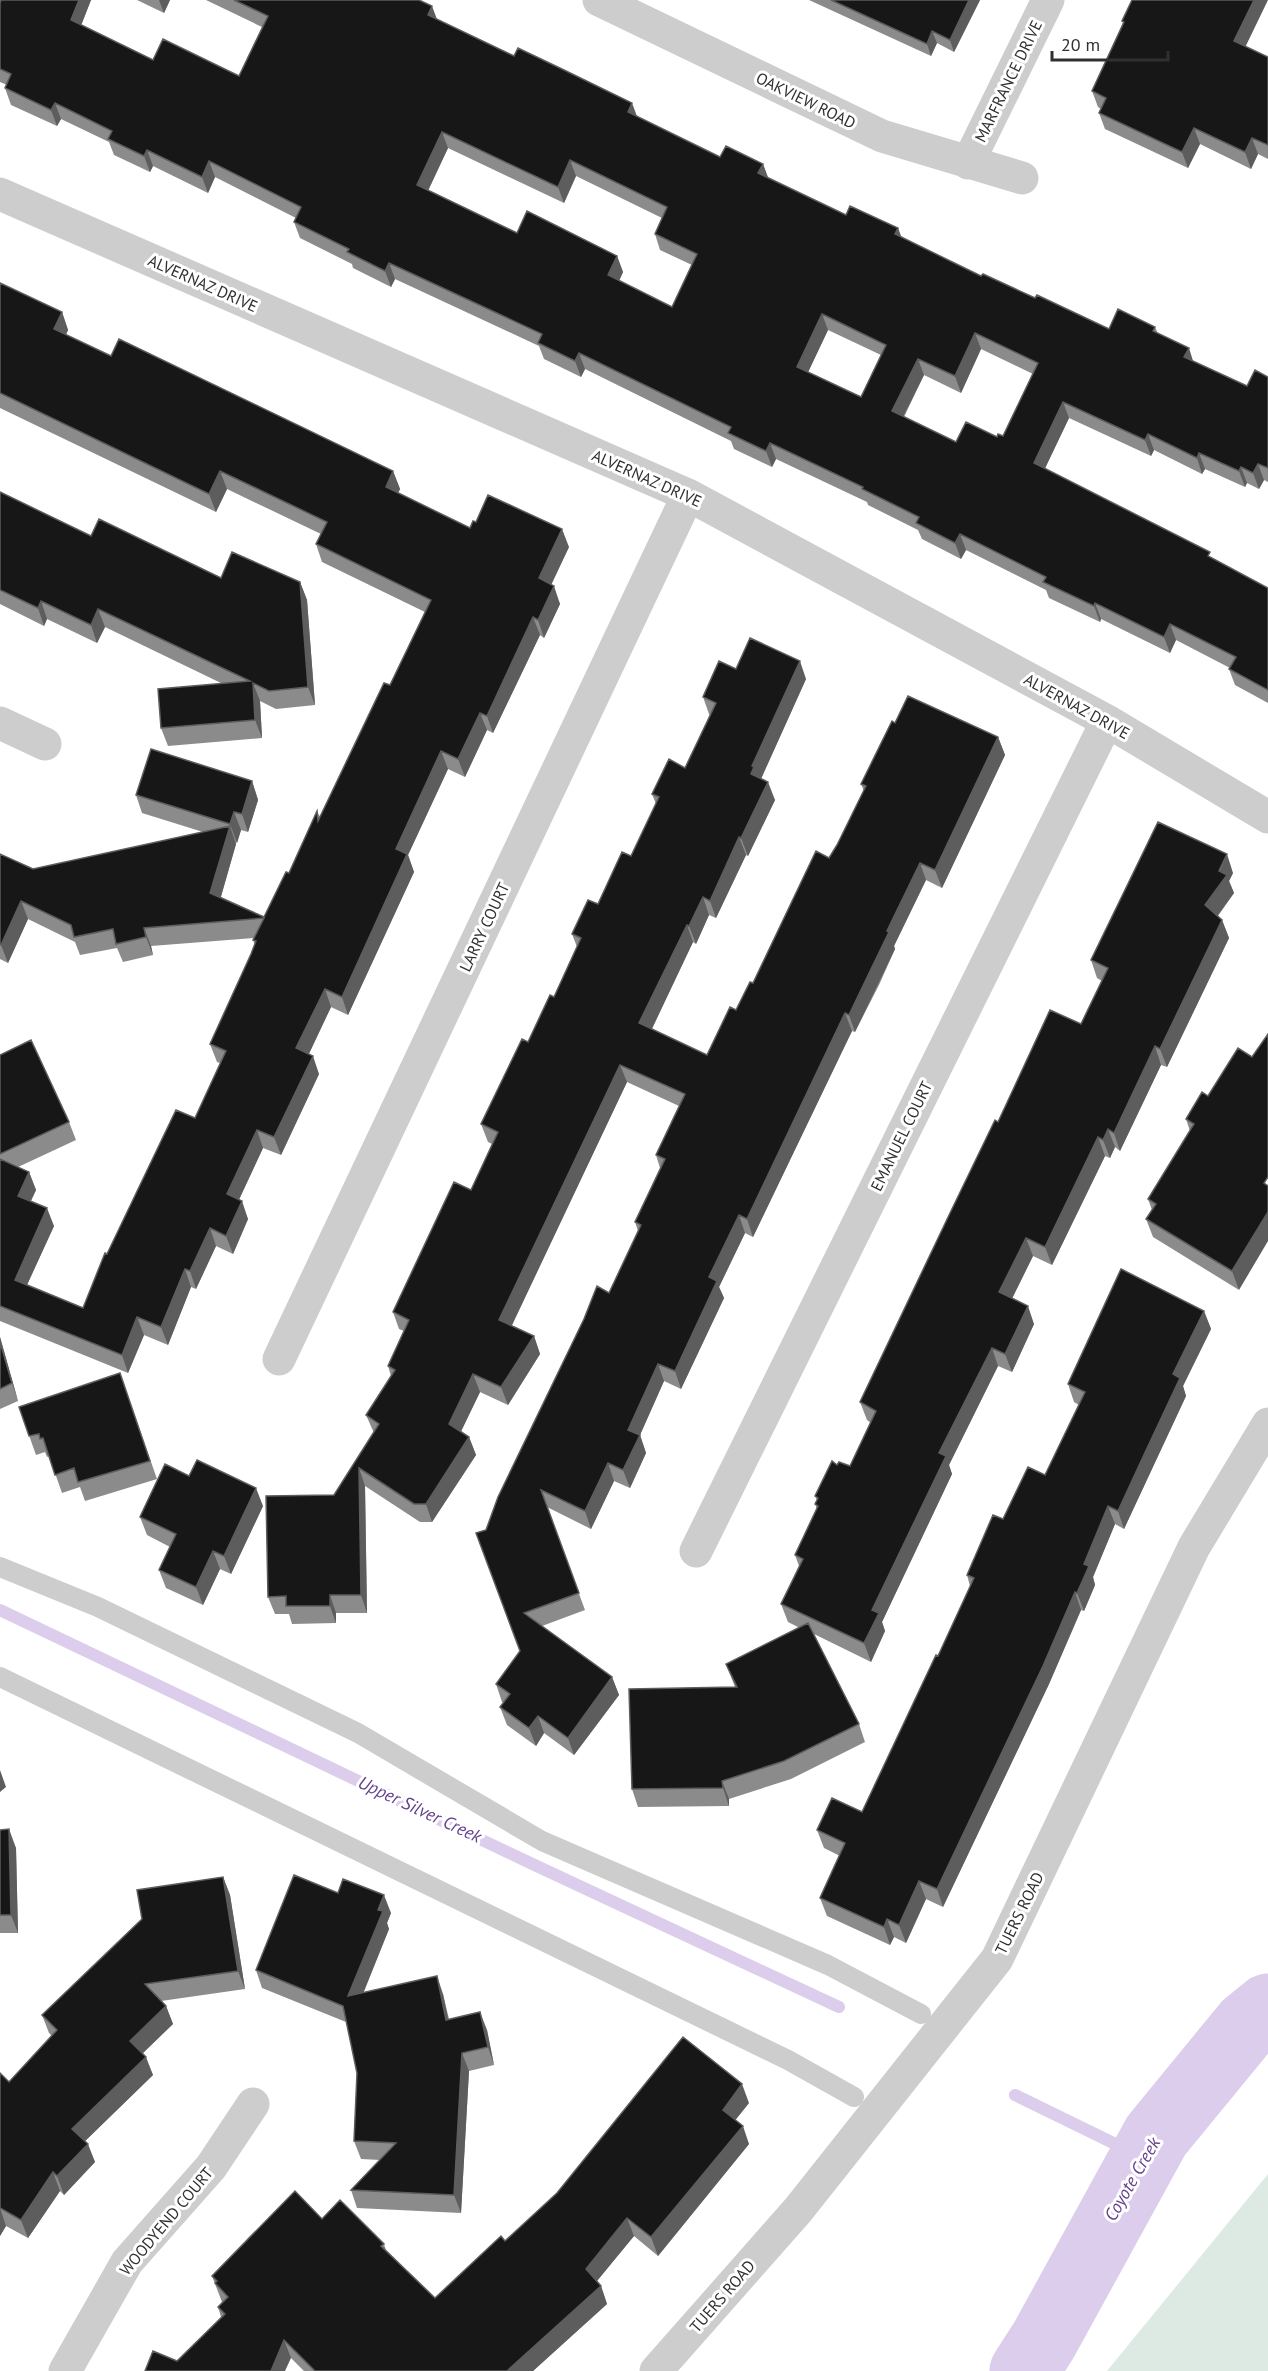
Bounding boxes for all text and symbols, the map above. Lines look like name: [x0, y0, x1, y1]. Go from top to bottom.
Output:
street label: MARFRANCE DRIVE: [970, 17, 1046, 145]
scale bar: [1052, 24, 1168, 62]
text: 20 m: [1061, 33, 1100, 56]
street label: OAKVIEW ROAD: [753, 67, 859, 133]
street label: ALVERNAZ DRIVE: [145, 250, 261, 316]
street label: ALVERNAZ DRIVE: [589, 445, 705, 511]
street label: ALVERNAZ DRIVE: [1021, 669, 1133, 743]
street label: LARRY COURT: [455, 879, 513, 975]
street label: EMANUEL COURT: [866, 1078, 936, 1194]
water label: Upper Silver Creek: [355, 1770, 486, 1848]
street label: TUERS ROAD: [990, 1868, 1048, 1958]
water label: Coyote Creek: [1099, 2132, 1166, 2225]
street label: WOODYEND COURT: [115, 2163, 217, 2279]
street label: TUERS ROAD: [685, 2256, 759, 2336]

